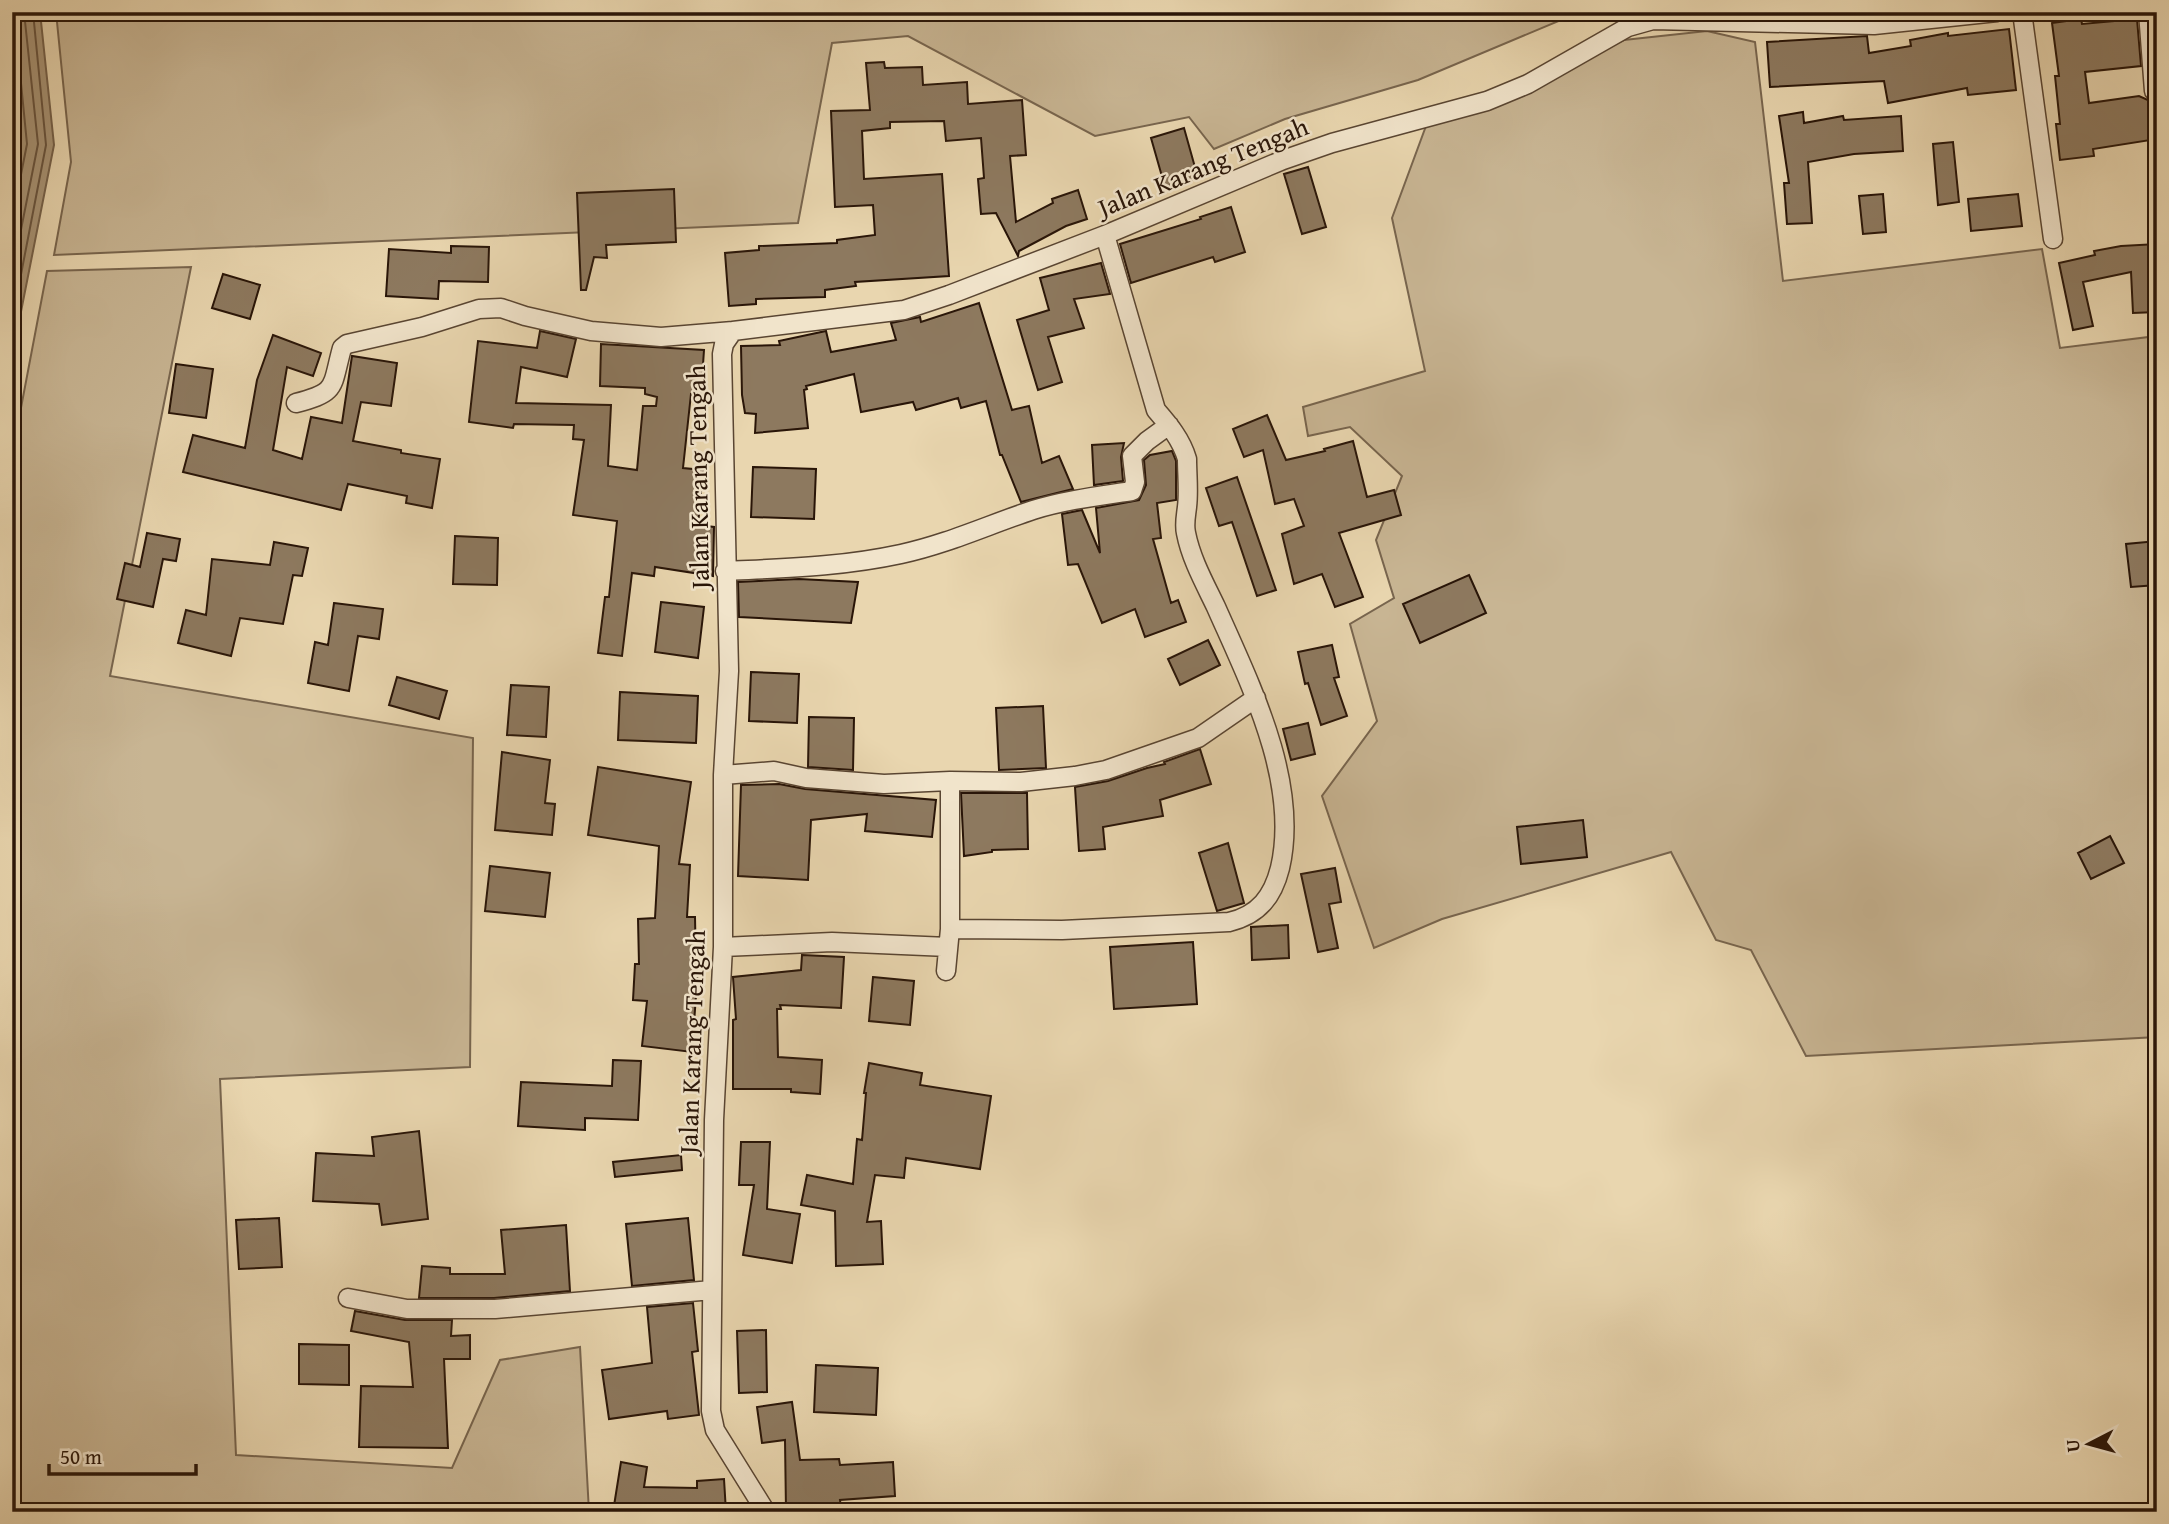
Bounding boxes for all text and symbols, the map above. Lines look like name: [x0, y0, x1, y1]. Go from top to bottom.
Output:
street label: Jalan Karang Tengah: [1089, 106, 1314, 228]
street label: Jalan Karang Tengah: [676, 364, 719, 592]
street label: Jalan Karang Tengah: [668, 929, 715, 1158]
north arrow: [2054, 1408, 2124, 1478]
scale bar: [49, 1433, 196, 1477]
text: U: [2057, 1438, 2087, 1454]
text: 50 m: [60, 1441, 102, 1472]

